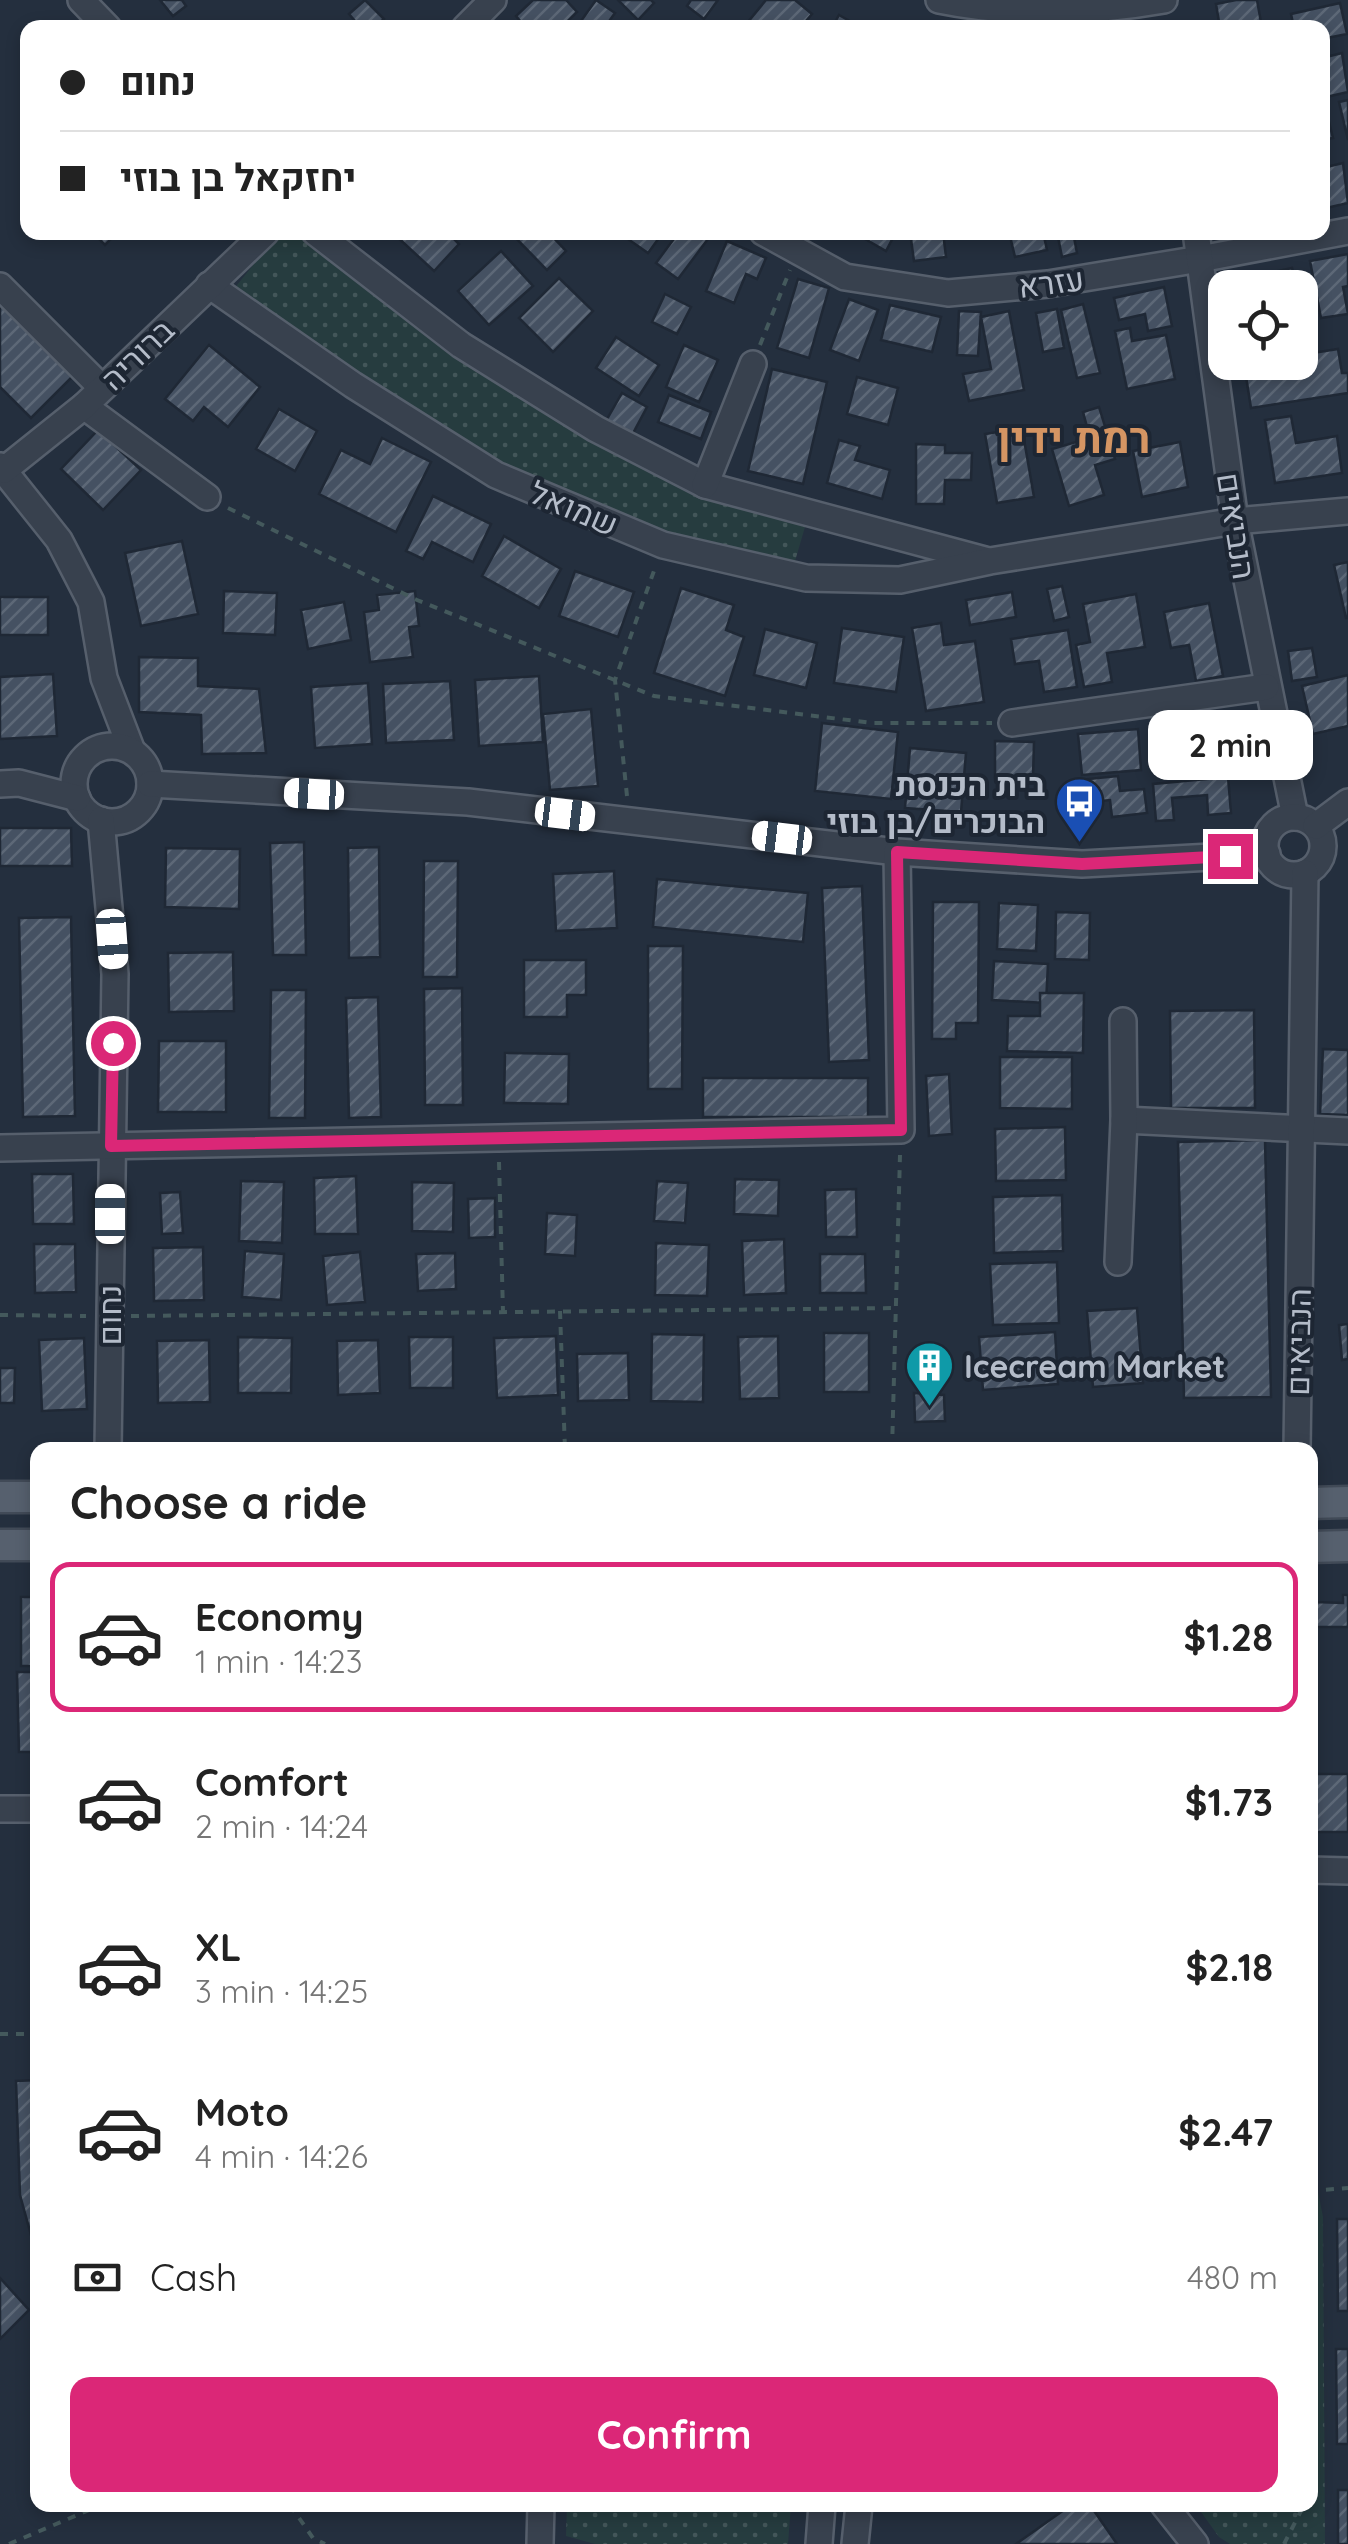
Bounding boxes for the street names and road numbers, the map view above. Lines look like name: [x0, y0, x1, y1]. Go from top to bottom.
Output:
street label: עזרא: [1016, 258, 1086, 306]
street label: ברוריה: [92, 310, 182, 398]
street label: הנביאים: [1209, 470, 1265, 582]
street label: שמואל: [524, 472, 624, 544]
street label: נחום: [89, 1285, 129, 1345]
street label: הנביאים: [1277, 1288, 1319, 1396]

